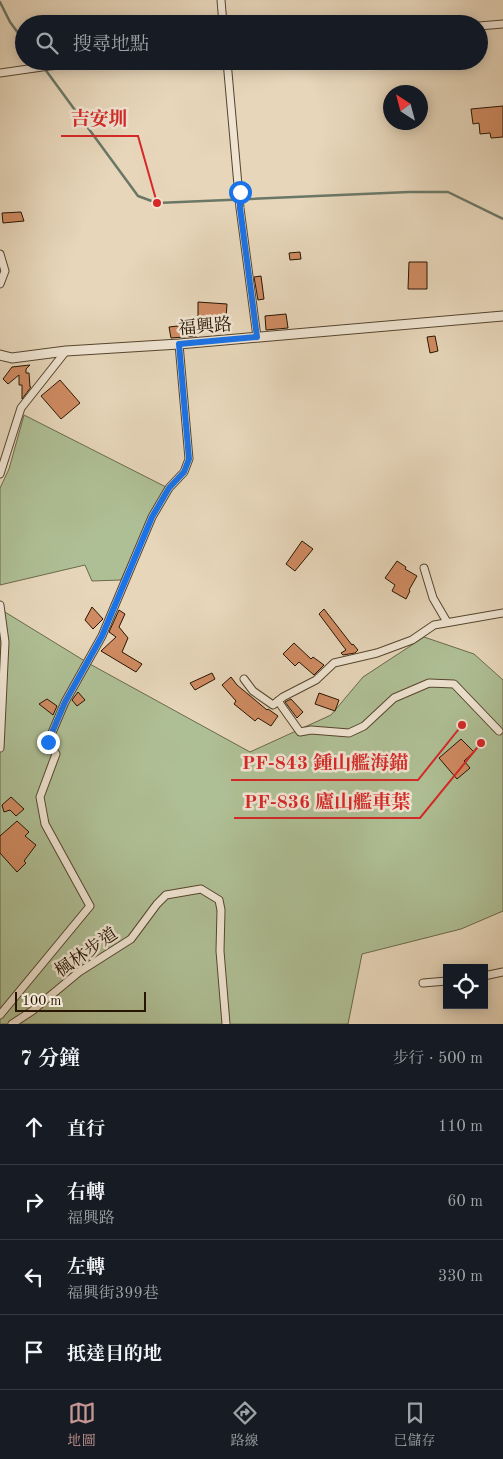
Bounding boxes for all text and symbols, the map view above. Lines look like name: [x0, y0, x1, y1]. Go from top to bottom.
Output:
search box: [15, 15, 488, 70]
icon: search: [33, 29, 61, 57]
text: 搜尋地點: [73, 36, 149, 55]
north arrow: [383, 85, 428, 130]
callout: 吉安圳: [61, 102, 138, 136]
text: 吉安圳: [70, 108, 128, 130]
route start: [229, 181, 252, 204]
street label: 福興路: [177, 314, 233, 338]
route end: [37, 731, 60, 754]
callout: PF-843 鍾山艦海錨: [231, 746, 418, 780]
text: PF-843 鍾山艦海錨: [242, 752, 408, 774]
callout: PF-836 廬山艦車葉: [234, 784, 420, 818]
text: PF-836 廬山艦車葉: [244, 791, 410, 813]
street label: 楓林步道: [51, 923, 121, 981]
map controls: [443, 964, 488, 1009]
button: locate: [443, 964, 488, 1009]
scale bar: [15, 989, 146, 1012]
text: 100 m: [22, 994, 61, 1008]
text: 7 分鐘: [20, 1049, 80, 1070]
text: 步行 · 500 m: [393, 1051, 483, 1067]
icon: ahead: [20, 1113, 48, 1141]
text: 110 m: [438, 1119, 483, 1135]
text: 直行: [67, 1121, 105, 1140]
text: 右轉: [67, 1184, 105, 1203]
icon: right: [20, 1188, 48, 1216]
text: 60 m: [447, 1194, 483, 1210]
text: 福興路: [67, 1211, 115, 1227]
text: 左轉: [67, 1259, 105, 1278]
icon: left: [20, 1263, 48, 1291]
text: 330 m: [438, 1269, 483, 1285]
text: 福興街399巷: [67, 1286, 159, 1302]
icon: arrive: [20, 1338, 48, 1366]
text: 抵達目的地: [67, 1346, 162, 1365]
tab: 地圖: [68, 1399, 96, 1450]
tab: 路線: [231, 1399, 259, 1450]
tab: 已儲存: [394, 1399, 436, 1450]

